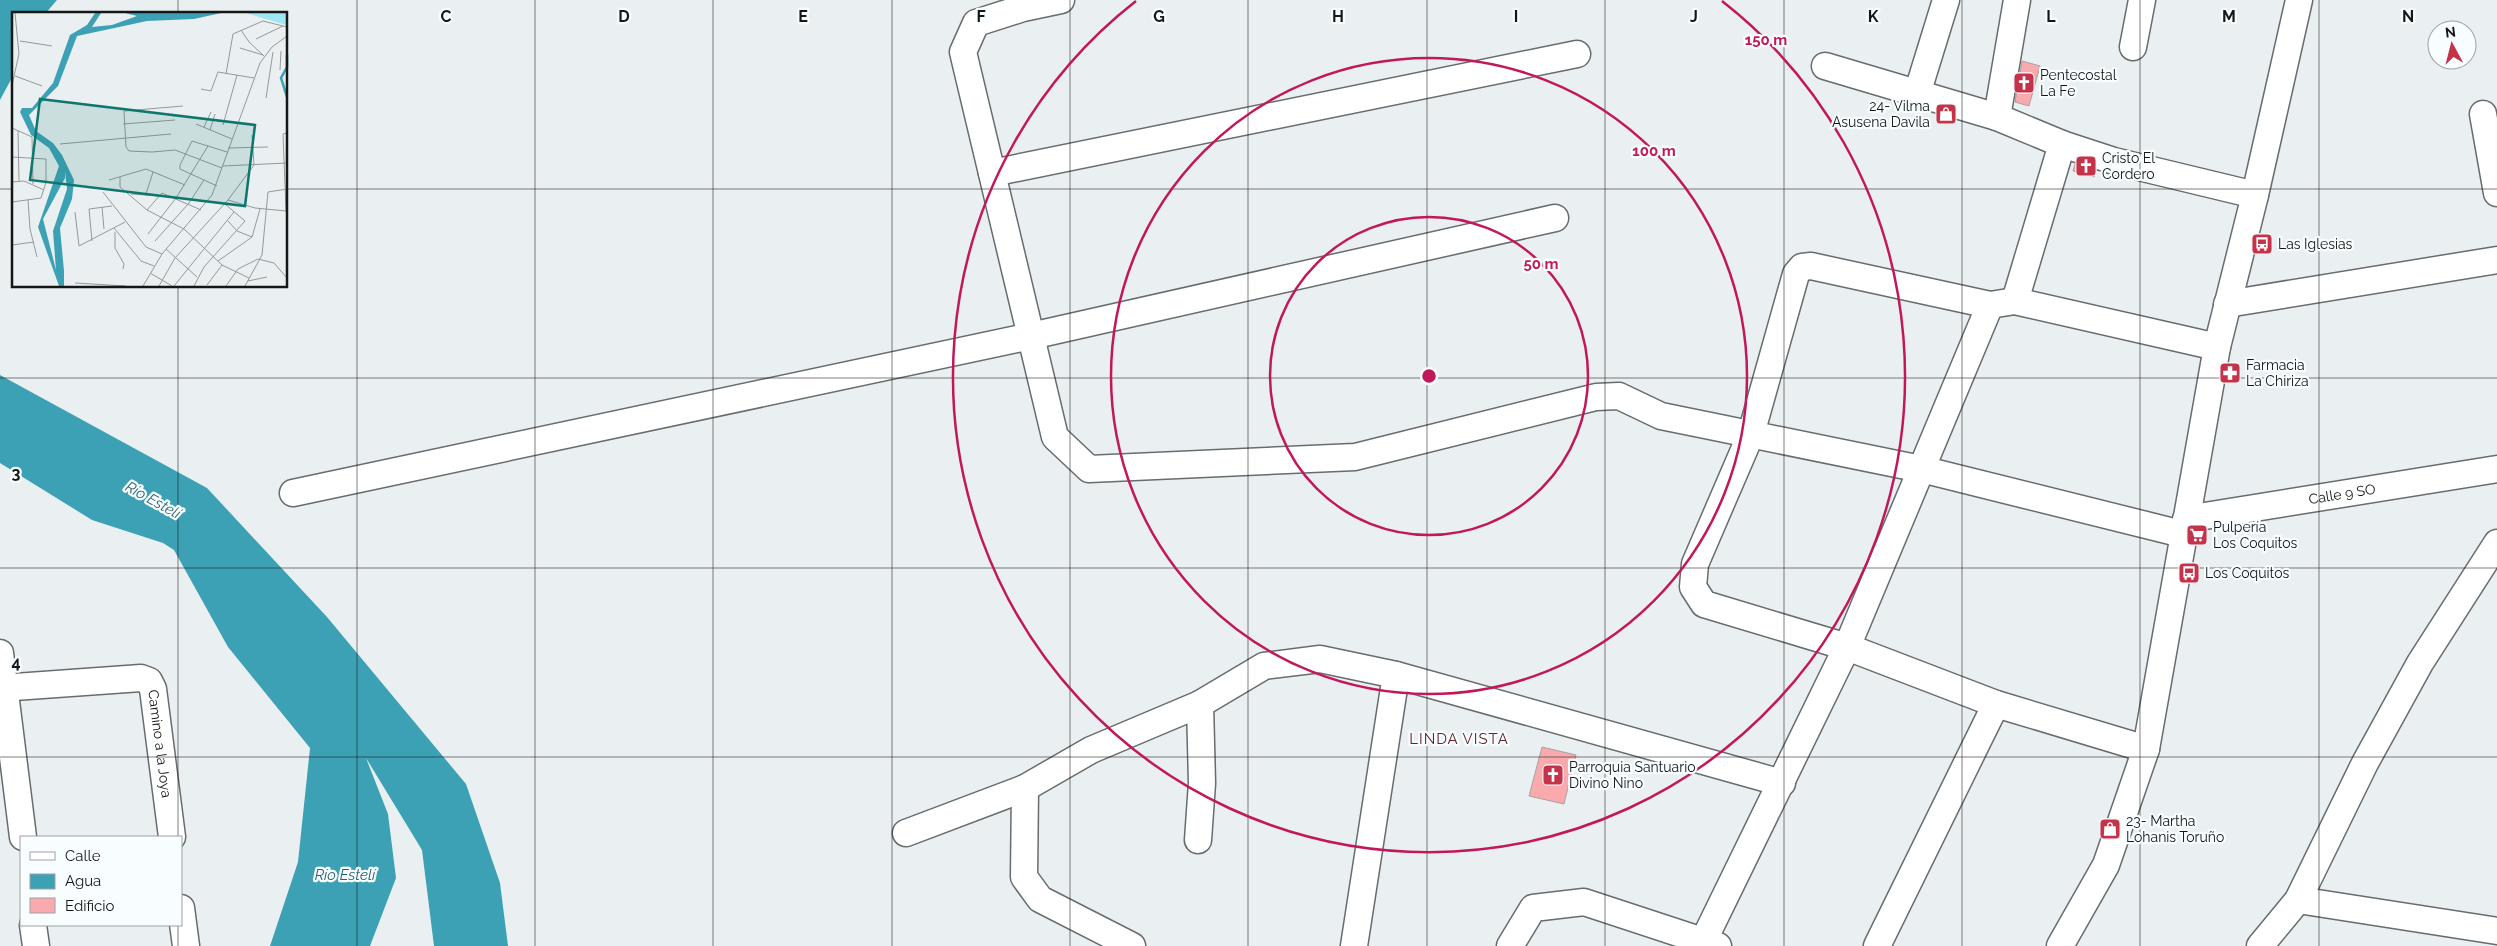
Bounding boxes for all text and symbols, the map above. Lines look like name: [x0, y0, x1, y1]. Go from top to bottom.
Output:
text: C: [441, 7, 452, 26]
text: D: [618, 7, 630, 26]
text: E: [798, 7, 808, 26]
text: F: [976, 7, 986, 26]
text: G: [1153, 7, 1165, 26]
text: H: [1332, 7, 1344, 26]
text: I: [1514, 7, 1518, 26]
text: J: [1690, 7, 1698, 26]
text: K: [1868, 7, 1879, 26]
text: L: [2046, 7, 2056, 26]
text: M: [2222, 7, 2236, 26]
text: N: [2402, 7, 2414, 26]
inset map: [12, 12, 288, 288]
north arrow: [2427, 20, 2477, 70]
text: N: [2444, 24, 2457, 41]
text: 150 m: [1745, 31, 1787, 49]
place label: Pentecostal La Fe: [2040, 67, 2117, 99]
church icon: Pentecostal La Fe: [2012, 71, 2036, 95]
place label: 24- Vilma Asusena Davila: [1832, 98, 1930, 130]
shop icon: 24- Vilma Asusena Davila: [1934, 102, 1958, 126]
text: 100 m: [1632, 142, 1676, 160]
place label: Cristo El Cordero: [2102, 150, 2155, 182]
church icon: Cristo El Cordero: [2074, 154, 2098, 178]
bus stop icon: Las Iglesias: [2250, 232, 2274, 256]
place label: Las Iglesias: [2278, 236, 2353, 252]
text: 50 m: [1523, 255, 1559, 273]
place label: Farmacia La Chiriza: [2246, 357, 2309, 389]
pharmacy icon: Farmacia La Chiriza: [2218, 361, 2242, 385]
centre of rings: [1420, 367, 1438, 385]
text: 3: [12, 464, 21, 483]
water label: Río Estelí: [122, 477, 185, 523]
street label: Calle 9 SO: [2307, 481, 2377, 507]
place label: Pulpería Los Coquitos: [2213, 519, 2298, 551]
supermarket icon: Pulpería Los Coquitos: [2185, 523, 2209, 547]
bus stop icon: Los Coquitos: [2177, 561, 2201, 585]
place label: Los Coquitos: [2205, 565, 2290, 581]
text: 4: [11, 653, 21, 672]
street label: Camino a la Joya: [145, 689, 175, 799]
district label: LINDA VISTA: [1409, 730, 1509, 748]
place label: Parroquia Santuario Divino Nino: [1569, 759, 1696, 791]
church icon: Parroquia Santuario Divino Nino: [1541, 763, 1565, 787]
place label: 23- Martha Lohanis Toruño: [2126, 813, 2224, 845]
shop icon: 23- Martha Lohanis Toruño: [2098, 817, 2122, 841]
legend: [20, 836, 182, 926]
text: Calle: [65, 847, 101, 865]
water label: Río Estelí: [315, 866, 377, 884]
text: Agua: [65, 872, 101, 890]
text: Edificio: [65, 897, 115, 915]

